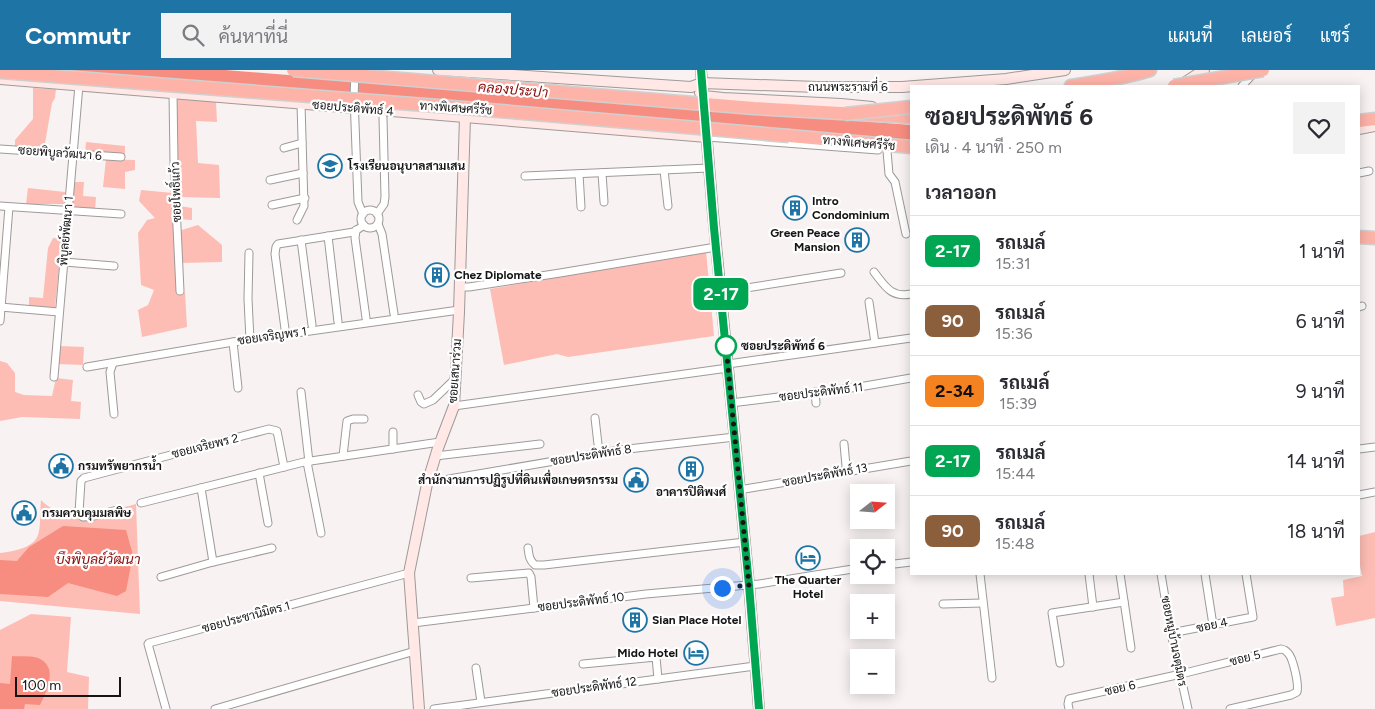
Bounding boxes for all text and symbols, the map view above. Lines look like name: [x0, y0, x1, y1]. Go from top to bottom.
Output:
search box: [161, 13, 511, 58]
text: Commutr: [25, 21, 131, 50]
icon: search: [179, 21, 207, 49]
text: ค้นหาที่นี่: [219, 25, 288, 48]
text: แผนที่: [1168, 25, 1213, 47]
text: เลเยอร์: [1241, 25, 1292, 47]
text: แชร์: [1320, 25, 1350, 47]
street label: ถนนพระรามที่ 6: [808, 76, 888, 94]
water label: คลองประปา: [477, 78, 549, 102]
street label: ซอยประดิพัทธ์ 4: [312, 96, 395, 119]
street label: ทางพิเศษศรีรัช: [419, 97, 493, 118]
text: ซอยประดิพัทธ์ 6: [925, 102, 1093, 131]
button: heart: [1293, 102, 1345, 154]
street label: ทางพิเศษศรีรัช: [822, 132, 896, 153]
text: เดิน · 4 นาที · 250 m: [925, 138, 1062, 157]
street label: ซอยพิบูลวัฒนา 6: [18, 143, 103, 164]
school or university icon: โรงเรียนอนุบาลสามเสน: [317, 153, 343, 179]
place label: โรงเรียนอนุบาลสามเสน: [347, 158, 466, 174]
street label: ซอยโพธิ์แก้ว: [163, 161, 184, 223]
text: เวลาออก: [925, 181, 997, 204]
place label: Intro Condominium: [812, 194, 889, 222]
street label: พิบูลย์พัฒนา 1: [55, 195, 77, 267]
building icon: Intro Condominium: [782, 195, 808, 221]
place label: Green Peace Mansion: [770, 226, 840, 254]
building icon: Green Peace Mansion: [844, 227, 870, 253]
text: รถเมล์: [995, 231, 1046, 254]
text: 2-17: [935, 240, 970, 262]
text: 1 นาที: [1299, 240, 1345, 263]
text: 15:31: [995, 254, 1031, 273]
building icon: Chez Diplomate: [424, 262, 450, 288]
place label: Chez Diplomate: [454, 268, 542, 282]
line badge: 2-17: [686, 278, 756, 310]
text: 2-17: [703, 283, 739, 305]
text: รถเมล์: [995, 301, 1045, 324]
text: 90: [941, 310, 964, 332]
text: 6 นาที: [1296, 310, 1345, 333]
street label: ซอยเจริญพร 1: [236, 324, 308, 348]
text: 15:36: [995, 324, 1033, 343]
marker: ซอยประดิพัทธ์ 6: [715, 335, 737, 357]
street label: ซอยเสนาร่วม: [446, 338, 464, 404]
place label: ซอยประดิพัทธ์ 6: [741, 338, 825, 353]
text: รถเมล์: [999, 371, 1050, 394]
street label: ซอยประดิพัทธ์ 11: [778, 379, 864, 404]
text: 2-34: [935, 380, 974, 402]
text: 9 นาที: [1296, 380, 1345, 403]
text: 15:39: [999, 394, 1037, 413]
street label: ซอยเจริยพร 2: [170, 431, 240, 461]
street label: ซอยประดิพัทธ์ 8: [549, 441, 633, 468]
text: รถเมล์: [995, 441, 1046, 464]
text: 2-17: [935, 450, 970, 472]
text: 14 นาที: [1287, 450, 1345, 473]
public building icon: กรมทรัพยากรน้ำ: [48, 453, 74, 479]
place label: กรมทรัพยากรน้ำ: [78, 455, 162, 473]
building icon: อาคารปิติพงศ์: [678, 456, 704, 482]
street label: ซอยประดิพัทธ์ 13: [781, 460, 869, 489]
text: 15:44: [995, 464, 1035, 483]
public building icon: สำนักงานการปฏิรูปที่ดินเพื่อเกษตรกรรม: [623, 467, 649, 493]
place label: สำนักงานการปฏิรูปที่ดินเพื่อเกษตรกรรม: [418, 469, 618, 488]
place label: อาคารปิติพงศ์: [656, 484, 727, 499]
north arrow: [850, 484, 895, 529]
map controls: [850, 484, 895, 694]
public building icon: กรมควบคุมมลพิษ: [11, 500, 37, 526]
place label: กรมควบคุมมลพิษ: [42, 506, 132, 521]
text: รถเมล์: [995, 511, 1045, 534]
text: 90: [941, 520, 964, 542]
text: 18 นาที: [1287, 520, 1345, 543]
text: 15:48: [995, 534, 1035, 553]
button: locate: [850, 539, 895, 584]
hotel icon: The Quarter Hotel: [795, 545, 821, 571]
water label: บึงพิบูลย์วัฒนา: [55, 550, 141, 569]
place label: The Quarter Hotel: [775, 573, 842, 601]
your location: [710, 576, 735, 601]
street label: ซอยประดิพัทธ์ 10: [537, 589, 625, 614]
button: +: [850, 594, 895, 639]
street label: ซอยหมู่บ้านจตุมิตร: [1156, 595, 1190, 688]
street label: ซอยประชานิมิตร 1: [200, 599, 292, 635]
building icon: Sian Place Hotel: [622, 607, 648, 633]
place label: Sian Place Hotel: [652, 613, 741, 627]
street label: ซอย 4: [1195, 615, 1230, 635]
hotel icon: Mido Hotel: [683, 640, 709, 666]
place label: Mido Hotel: [617, 646, 678, 660]
street label: ซอย 5: [1228, 647, 1262, 669]
button: −: [850, 649, 895, 694]
street label: ซอยประดิพัทธ์ 12: [550, 673, 638, 700]
scale bar: [15, 674, 121, 697]
text: 100 m: [22, 677, 61, 694]
street label: ซอย 6: [1103, 678, 1137, 698]

